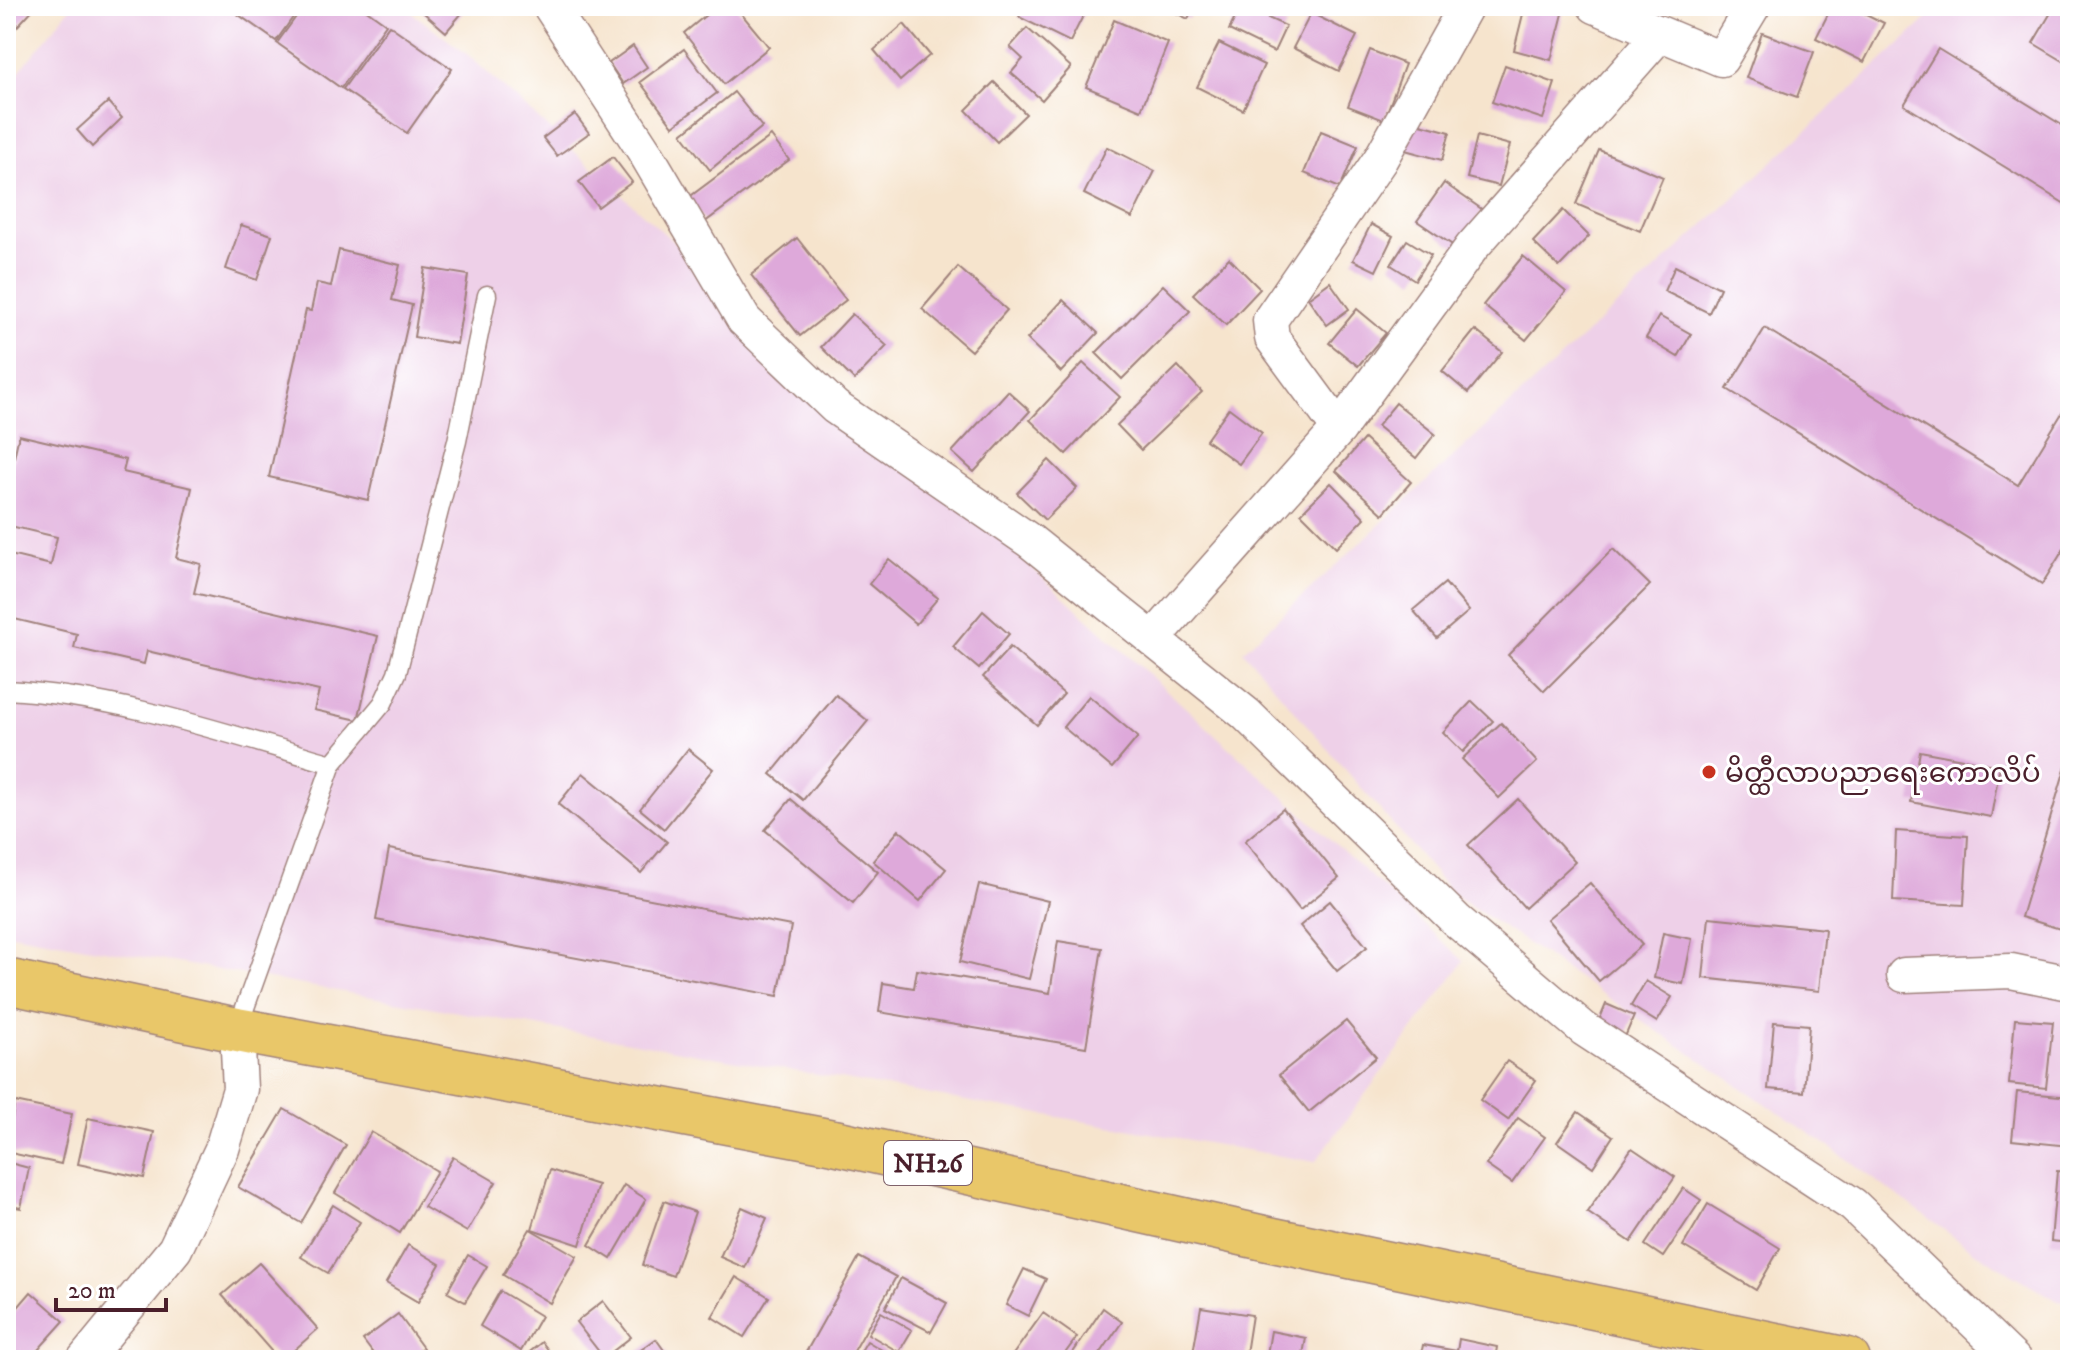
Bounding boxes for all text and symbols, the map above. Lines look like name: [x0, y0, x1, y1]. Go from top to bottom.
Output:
place label: မိတ္ထီလာပညာရေးကောလိပ်: [1725, 754, 2041, 795]
marker: မိတ္ထီလာပညာရေးကောလိပ်: [1700, 763, 1718, 781]
road number: NH26: [884, 1141, 972, 1185]
scale bar: [56, 1262, 166, 1312]
text: 20 m: [68, 1276, 116, 1306]

